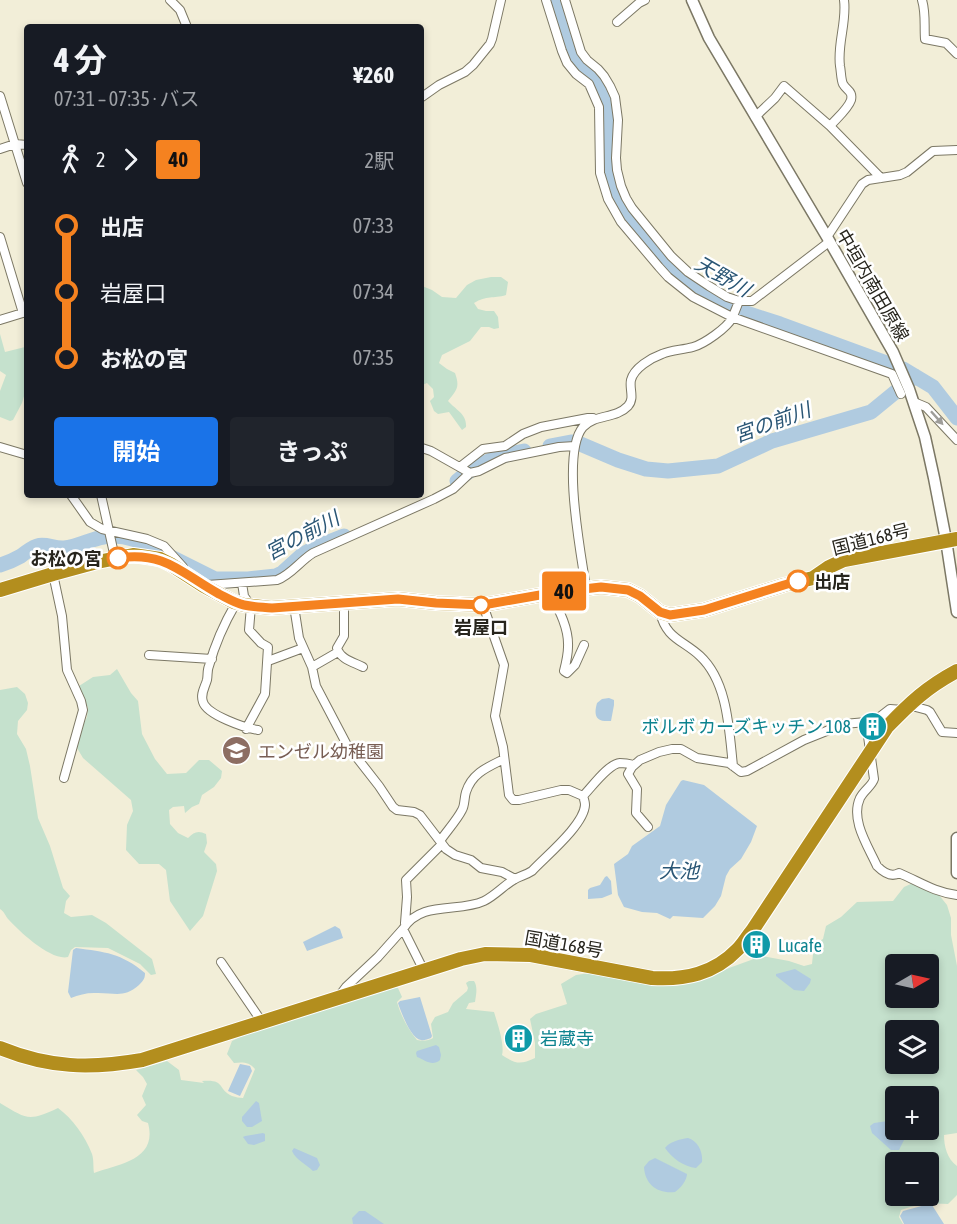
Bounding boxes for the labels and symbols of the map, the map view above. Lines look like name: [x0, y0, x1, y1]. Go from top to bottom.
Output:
street label: 中垣内南田原線: [832, 225, 914, 345]
water label: 天野川: [691, 251, 756, 302]
water label: 宮の前川: [730, 397, 815, 446]
one-way arrow: [930, 411, 944, 426]
water label: 宮の前川: [261, 505, 344, 564]
street label: 国道168号: [830, 519, 912, 559]
marker: お松の宮: [107, 547, 129, 569]
place label: お松の宮: [30, 548, 102, 569]
marker: 出店: [787, 570, 809, 592]
place label: 出店: [814, 571, 850, 592]
line badge: 40: [537, 572, 591, 610]
marker: 岩屋口: [472, 596, 490, 614]
place label: 岩屋口: [454, 617, 508, 638]
building icon: ボルボ カーズキッチン 108: [856, 710, 888, 742]
place label: ボルボ カーズキッチン 108: [642, 716, 851, 737]
school or university icon: エンゼル幼稚園: [221, 735, 253, 767]
place label: エンゼル幼稚園: [258, 741, 384, 762]
water label: 大池: [659, 859, 701, 882]
street label: 国道168号: [523, 927, 605, 961]
building icon: Lucafe: [741, 929, 773, 961]
place label: Lucafe: [778, 935, 822, 956]
north arrow: [885, 954, 939, 1008]
building icon: 岩蔵寺: [503, 1022, 535, 1054]
place label: 岩蔵寺: [540, 1028, 594, 1049]

